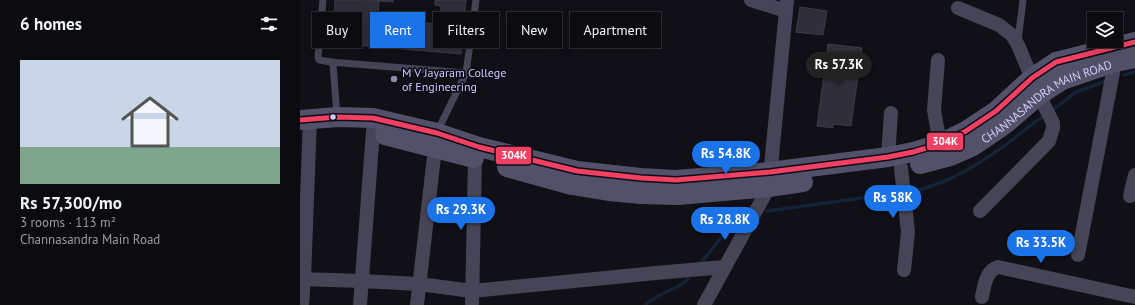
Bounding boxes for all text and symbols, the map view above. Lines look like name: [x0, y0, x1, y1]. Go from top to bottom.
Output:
chip: Buy: [312, 12, 362, 48]
chip: Rent: [370, 12, 425, 48]
chip: Filters: [433, 12, 499, 48]
chip: New: [507, 12, 562, 48]
chip: Apartment: [570, 12, 661, 48]
map controls: [1087, 12, 1123, 48]
button: layers: [1087, 12, 1123, 48]
text: 6 homes: [20, 13, 82, 35]
icon: filters: [258, 13, 280, 35]
pin: Rs 57.3K: [798, 52, 880, 86]
text: Rs 57.3K: [815, 56, 863, 73]
street label: CHANNASANDRA MAIN ROAD: [978, 56, 1114, 146]
place label: M V Jayaram College of Engineering: [402, 65, 506, 94]
marker: M V Jayaram College of Engineering: [389, 74, 399, 84]
icon: home: [114, 86, 186, 158]
unlabelled marker: [328, 112, 338, 122]
line badge: 304K: [926, 132, 964, 151]
text: 304K: [932, 134, 958, 148]
pin: Rs 54.8K: [685, 141, 767, 175]
text: Rs 54.8K: [701, 145, 751, 162]
line badge: 304K: [495, 146, 532, 165]
text: 304K: [501, 148, 527, 162]
pin: Rs 58K: [860, 185, 926, 219]
text: Rs 58K: [873, 189, 913, 206]
text: Rs 57,300/mo: [20, 192, 122, 214]
pin: Rs 29.3K: [420, 197, 502, 231]
text: Rs 29.3K: [436, 201, 486, 218]
pin: Rs 28.8K: [684, 207, 766, 241]
text: Rs 28.8K: [700, 211, 750, 228]
text: 3 rooms · 113 m²: [20, 214, 116, 231]
pin: Rs 33.5K: [1000, 230, 1082, 264]
text: Channasandra Main Road: [20, 231, 160, 248]
text: Rs 33.5K: [1016, 234, 1066, 251]

